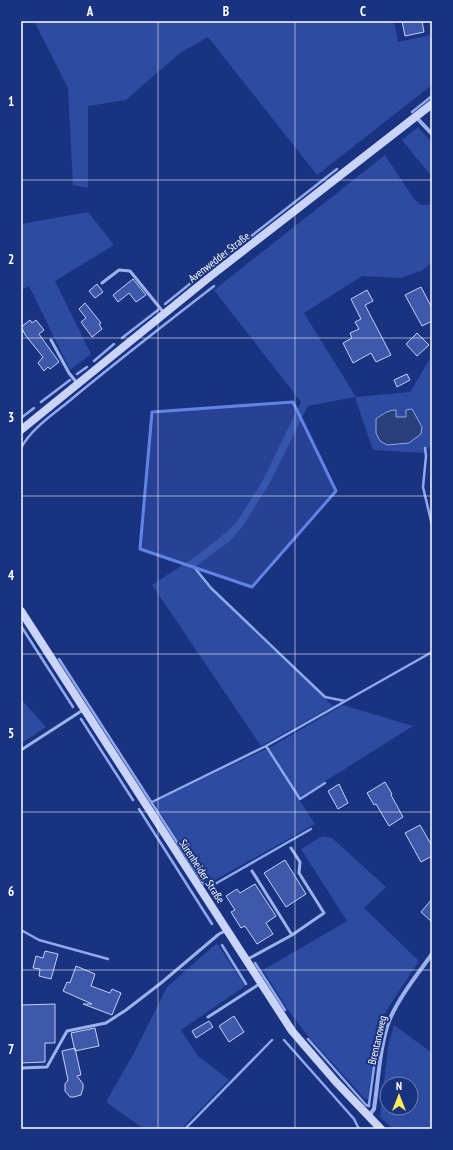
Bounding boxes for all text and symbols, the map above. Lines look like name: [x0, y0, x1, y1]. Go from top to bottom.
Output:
text: A: [86, 3, 94, 20]
text: B: [223, 3, 229, 20]
text: C: [360, 3, 366, 20]
text: 1: [8, 93, 14, 110]
street label: Avenwedder Straße: [186, 228, 253, 285]
text: 2: [8, 251, 14, 268]
text: 3: [8, 409, 14, 426]
text: 4: [8, 567, 15, 584]
text: 5: [8, 725, 14, 742]
street label: Sürenheider Straße: [176, 836, 228, 906]
text: 6: [8, 883, 14, 900]
street label: Brentanoweg: [365, 1014, 390, 1066]
text: 7: [8, 1041, 14, 1058]
north arrow: [379, 1076, 419, 1116]
text: N: [396, 1079, 402, 1093]

